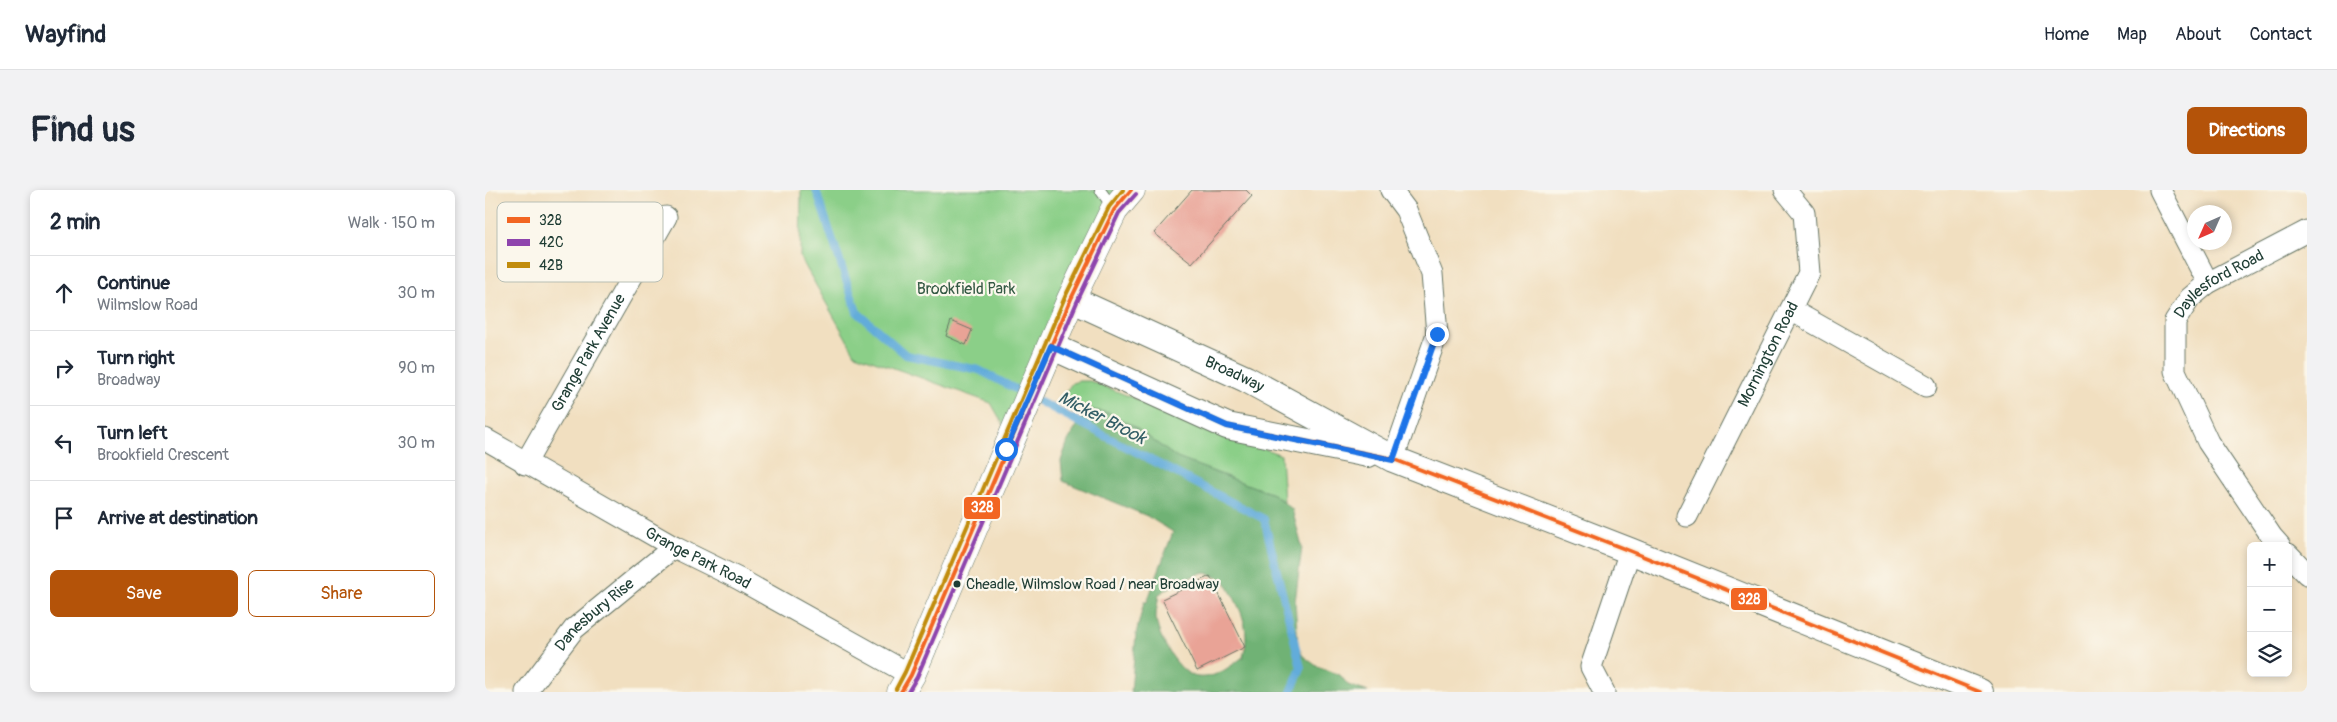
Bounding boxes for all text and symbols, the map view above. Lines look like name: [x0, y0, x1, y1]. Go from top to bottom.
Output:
text: Wayfind: [25, 20, 106, 49]
text: Home: [2044, 23, 2089, 46]
text: Map: [2117, 23, 2147, 46]
text: About: [2175, 23, 2221, 46]
text: Contact: [2249, 23, 2312, 46]
button: Directions: [2187, 107, 2307, 154]
text: Find us: [30, 108, 135, 152]
legend: [497, 202, 663, 282]
north arrow: [2187, 205, 2232, 250]
text: 2 min: [50, 209, 100, 236]
text: 328: [539, 212, 562, 229]
text: Walk · 150 m: [348, 213, 435, 233]
text: 42C: [539, 234, 564, 251]
street label: Daylesford Road: [2170, 245, 2267, 322]
text: 42B: [539, 257, 563, 274]
text: Continue: [97, 271, 170, 295]
icon: ahead: [50, 279, 78, 307]
park label: Brookfield Park: [917, 279, 1016, 299]
text: 30 m: [397, 283, 435, 303]
street label: Grange Park Avenue: [547, 290, 630, 415]
text: Wilmslow Road: [97, 295, 198, 315]
street label: Mornington Road: [1733, 298, 1803, 410]
route end: [1426, 323, 1449, 346]
text: Turn right: [97, 346, 175, 370]
street label: Broadway: [1202, 352, 1268, 397]
icon: right: [50, 354, 78, 382]
text: 90 m: [398, 358, 435, 378]
text: Broadway: [97, 370, 160, 390]
water label: Micker Brook: [1054, 386, 1151, 451]
text: Turn left: [97, 421, 167, 445]
icon: left: [50, 429, 78, 457]
text: 30 m: [397, 433, 435, 453]
route start: [995, 438, 1018, 461]
text: Brookfield Crescent: [97, 445, 229, 465]
line badge: 328: [963, 496, 1001, 520]
text: 328: [971, 499, 993, 516]
icon: arrive: [50, 504, 78, 532]
text: Arrive at destination: [97, 506, 258, 530]
street label: Grange Park Road: [641, 522, 754, 594]
map controls: [2247, 542, 2292, 677]
button: +: [2247, 542, 2292, 587]
button: Save: [50, 570, 238, 617]
button: Share: [248, 570, 435, 617]
street label: Danesbury Rise: [551, 574, 638, 655]
place label: Cheadle, Wilmslow Road / near Broadway: [966, 575, 1219, 594]
marker: Cheadle, Wilmslow Road / near Broadway: [952, 579, 962, 589]
line badge: 328: [1730, 587, 1768, 611]
button: −: [2247, 587, 2292, 632]
text: 328: [1738, 591, 1760, 608]
button: layers: [2247, 632, 2292, 677]

